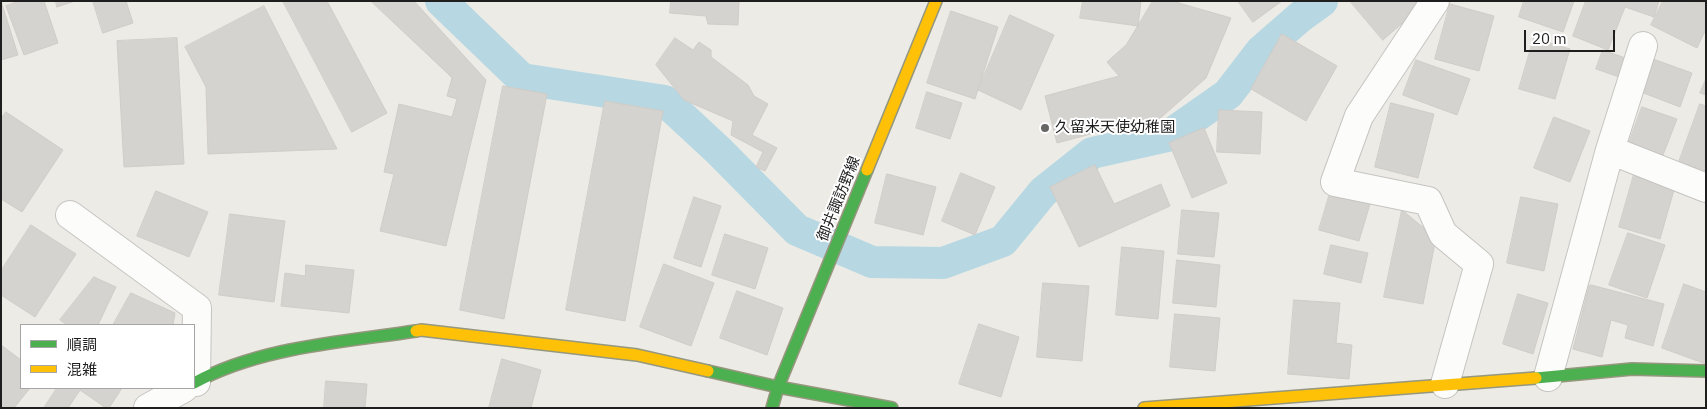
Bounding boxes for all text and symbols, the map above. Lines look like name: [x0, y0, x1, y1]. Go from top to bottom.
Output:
scale bar: [1527, 20, 1618, 52]
text: 20 m: [1532, 29, 1567, 48]
place label: 久留米天使幼稚園: [1055, 119, 1175, 137]
marker: 久留米天使幼稚園: [1039, 122, 1051, 134]
street label: 御井諏訪野線: [814, 154, 864, 244]
legend: [20, 324, 195, 389]
text: 順調: [67, 335, 97, 354]
text: 混雑: [67, 360, 97, 379]

